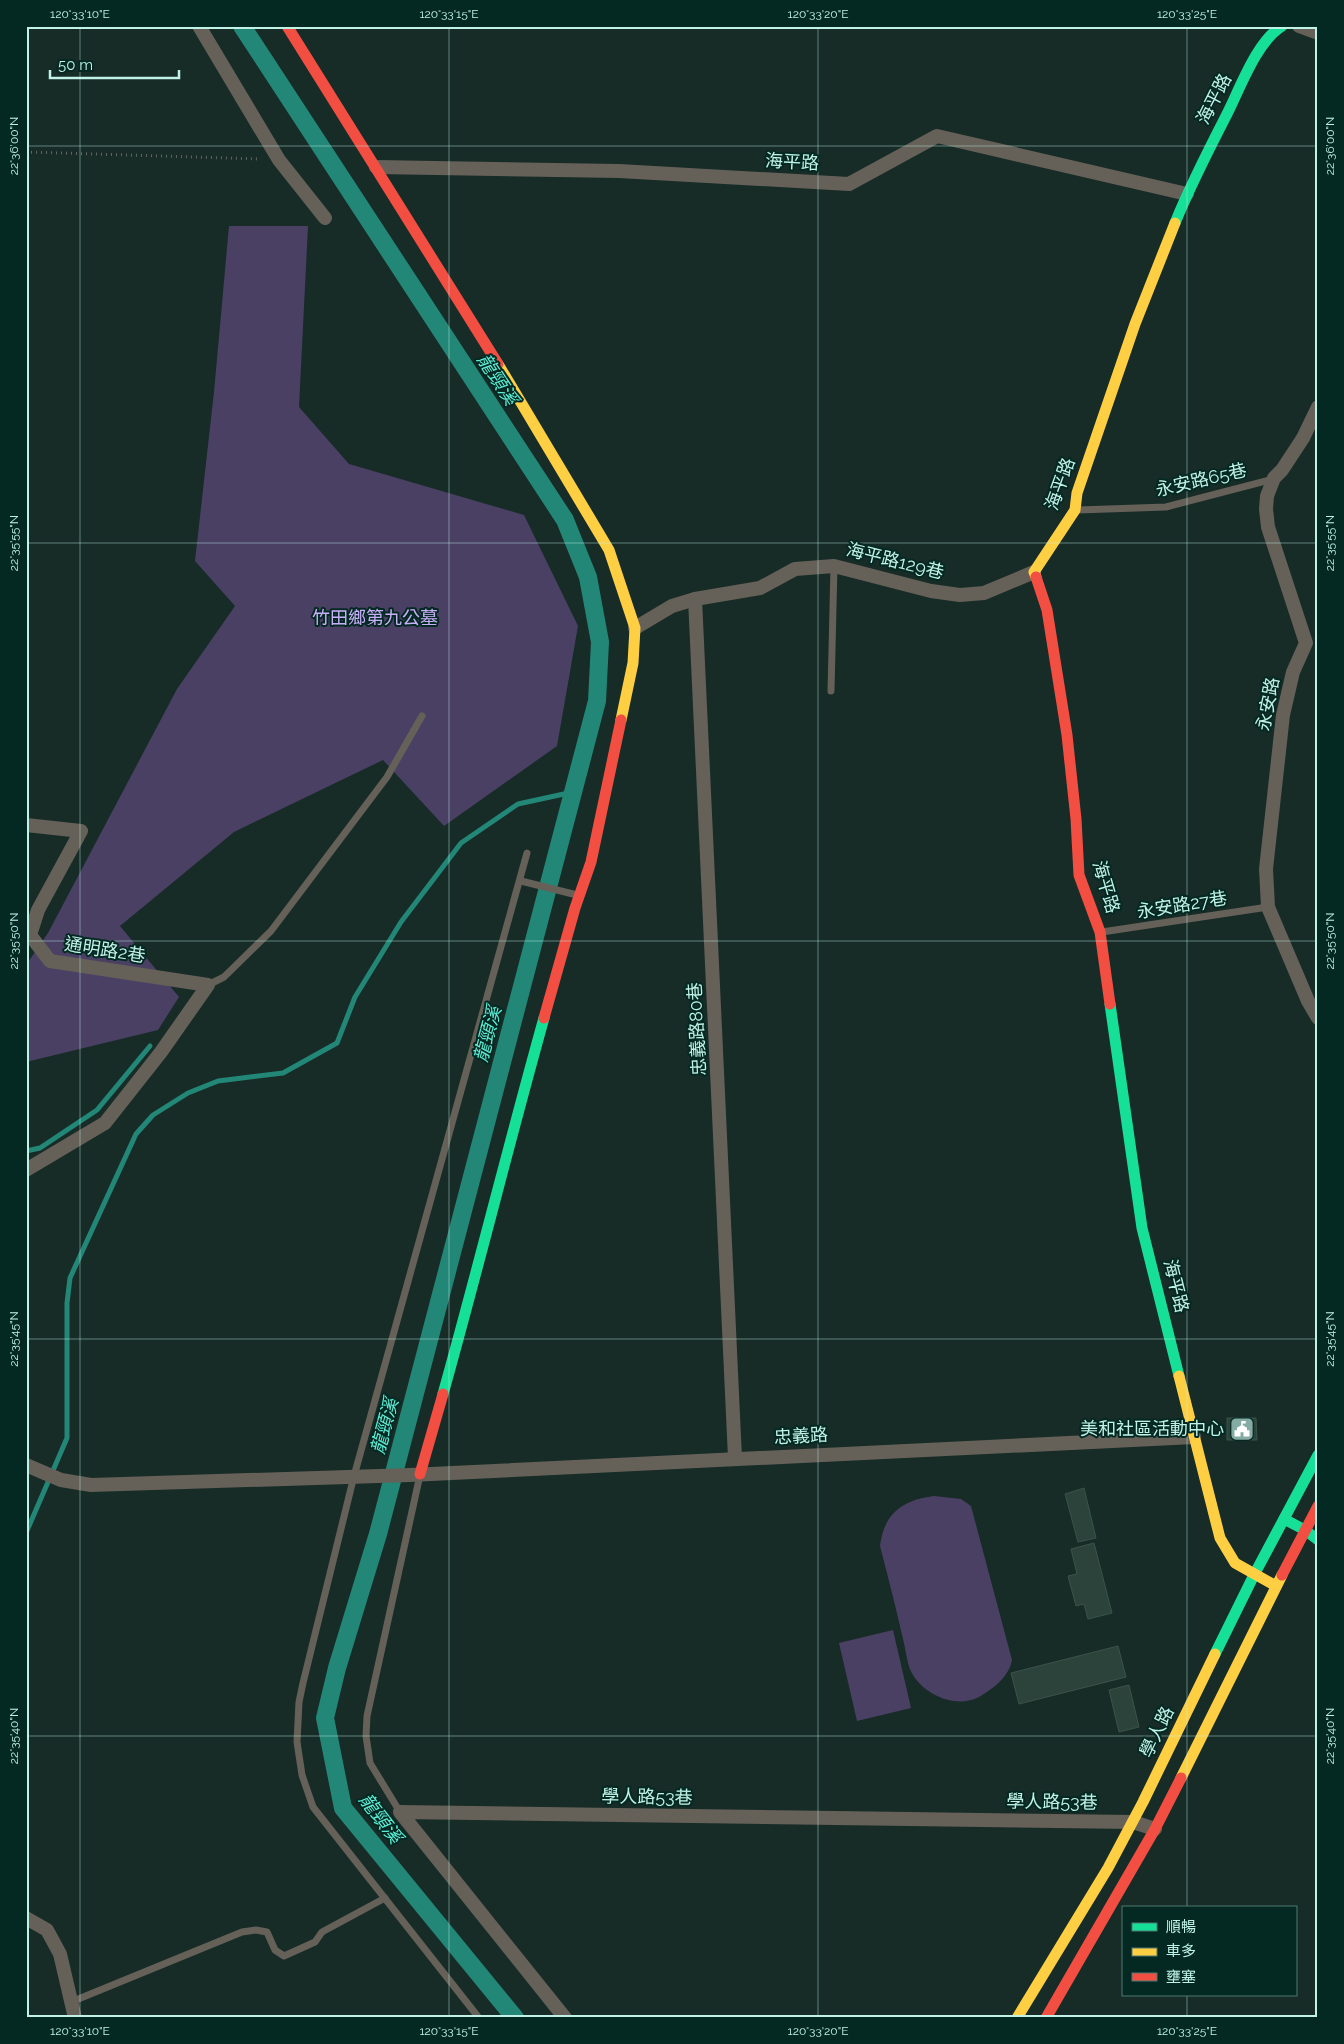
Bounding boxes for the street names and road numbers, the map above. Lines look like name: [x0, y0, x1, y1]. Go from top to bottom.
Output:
street label: 海平路: [1192, 70, 1235, 128]
street label: 海平路: [765, 150, 820, 173]
street label: 海平路: [1040, 455, 1079, 513]
street label: 永安路65巷: [1153, 459, 1248, 500]
street label: 海平路129巷: [844, 538, 946, 583]
street label: 永安路: [1252, 675, 1283, 732]
street label: 海平路: [1089, 858, 1124, 916]
street label: 永安路27巷: [1135, 887, 1229, 922]
street label: 通明路2巷: [63, 933, 147, 966]
street label: 忠義路80巷: [684, 982, 709, 1076]
street label: 海平路: [1160, 1257, 1193, 1315]
street label: 忠義路: [773, 1424, 828, 1447]
street label: 學人路: [1135, 1703, 1178, 1761]
street label: 學人路53巷: [601, 1785, 693, 1808]
street label: 學人路53巷: [1006, 1790, 1098, 1813]

